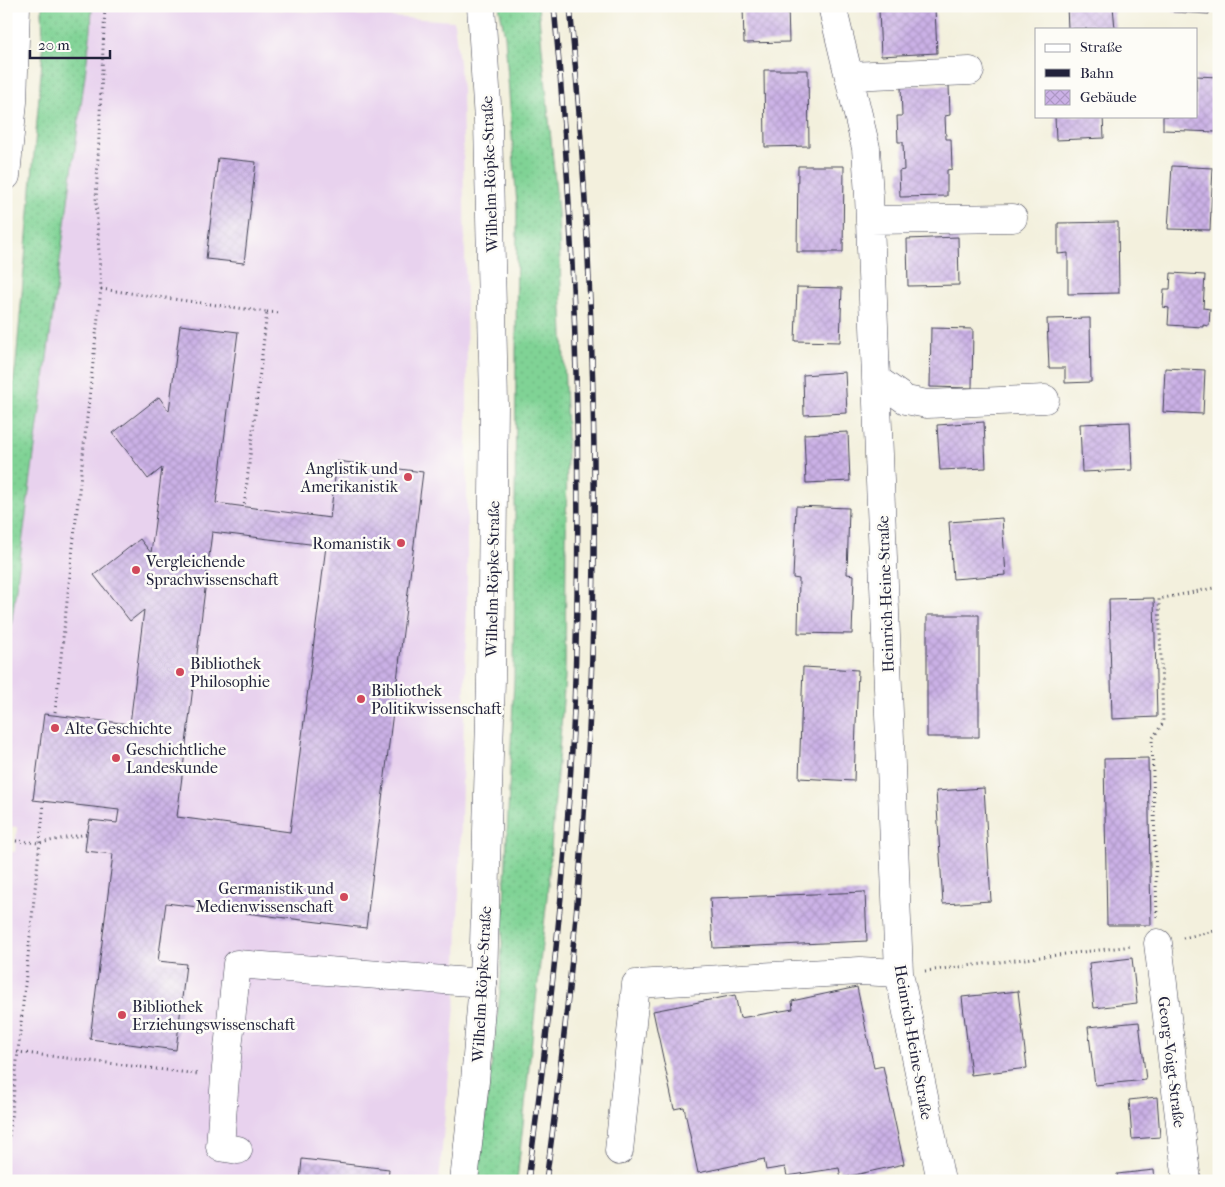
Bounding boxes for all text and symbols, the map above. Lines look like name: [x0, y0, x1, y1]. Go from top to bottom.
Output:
scale bar: [30, 28, 110, 60]
legend: [1035, 28, 1198, 118]
text: 20 m: [38, 36, 70, 54]
text: Straße: [1080, 38, 1123, 56]
text: Bahn: [1080, 64, 1114, 82]
text: Gebäude: [1080, 88, 1137, 106]
street label: Wilhelm-Röpke-Straße: [477, 95, 502, 253]
place label: Anglistik und Amerikanistik: [300, 459, 399, 496]
marker: Anglistik und Amerikanistik: [402, 471, 414, 483]
street label: Wilhelm-Röpke-Straße: [482, 501, 503, 658]
street label: Heinrich-Heine-Straße: [873, 515, 898, 673]
place label: Romanistik: [312, 534, 392, 553]
marker: Romanistik: [395, 537, 407, 549]
place label: Vergleichende Sprachwissenschaft: [145, 552, 279, 589]
marker: Vergleichende Sprachwissenschaft: [130, 564, 142, 576]
place label: Bibliothek Philosophie: [190, 654, 270, 691]
marker: Bibliothek Philosophie: [174, 666, 186, 678]
place label: Bibliothek Politikwissenschaft: [371, 681, 502, 718]
marker: Bibliothek Politikwissenschaft: [355, 693, 367, 705]
place label: Alte Geschichte: [64, 719, 172, 738]
marker: Alte Geschichte: [49, 722, 61, 734]
place label: Geschichtliche Landeskunde: [126, 740, 226, 777]
marker: Geschichtliche Landeskunde: [110, 752, 122, 764]
place label: Germanistik und Medienwissenschaft: [195, 879, 334, 916]
marker: Germanistik und Medienwissenschaft: [338, 891, 350, 903]
street label: Wilhelm-Röpke-Straße: [468, 905, 495, 1064]
street label: Heinrich-Heine-Straße: [891, 963, 937, 1121]
street label: Georg-Voigt-Straße: [1154, 995, 1189, 1129]
place label: Bibliothek Erziehungswissenschaft: [132, 997, 296, 1034]
marker: Bibliothek Erziehungswissenschaft: [116, 1009, 128, 1021]

